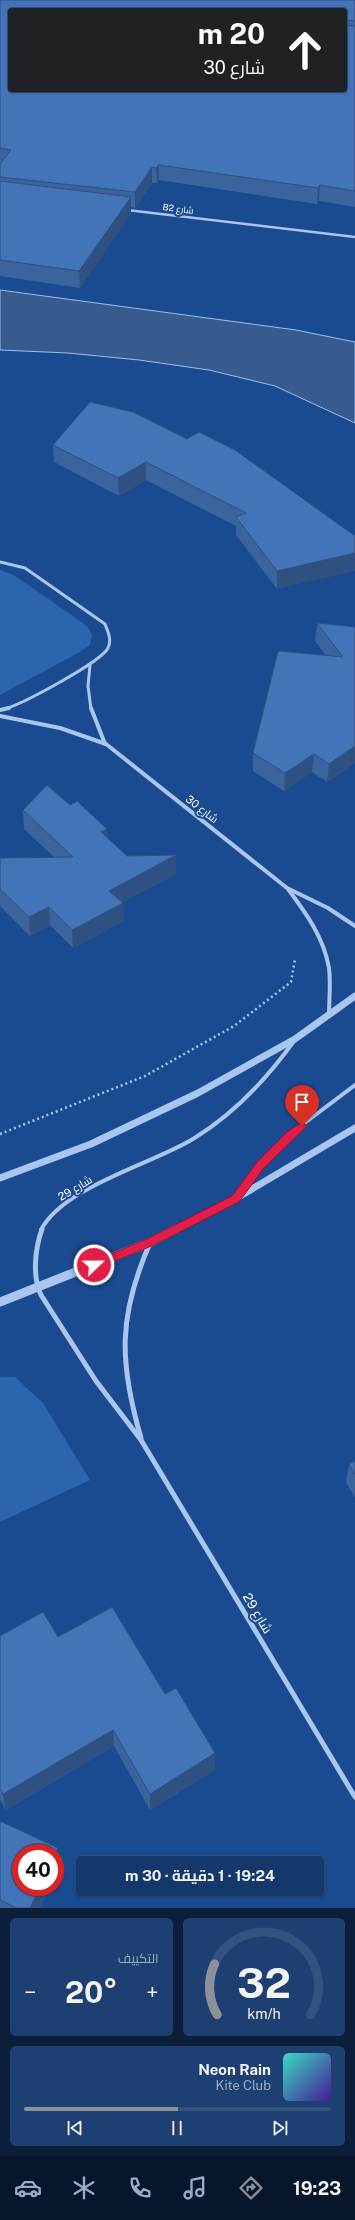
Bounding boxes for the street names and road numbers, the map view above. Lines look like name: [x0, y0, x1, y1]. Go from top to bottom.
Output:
street label: B2 شارع: [162, 201, 194, 217]
street label: شارع 30: [182, 793, 220, 827]
street label: شارع 29: [56, 1173, 95, 1204]
street label: شارع 29: [239, 1590, 275, 1637]

